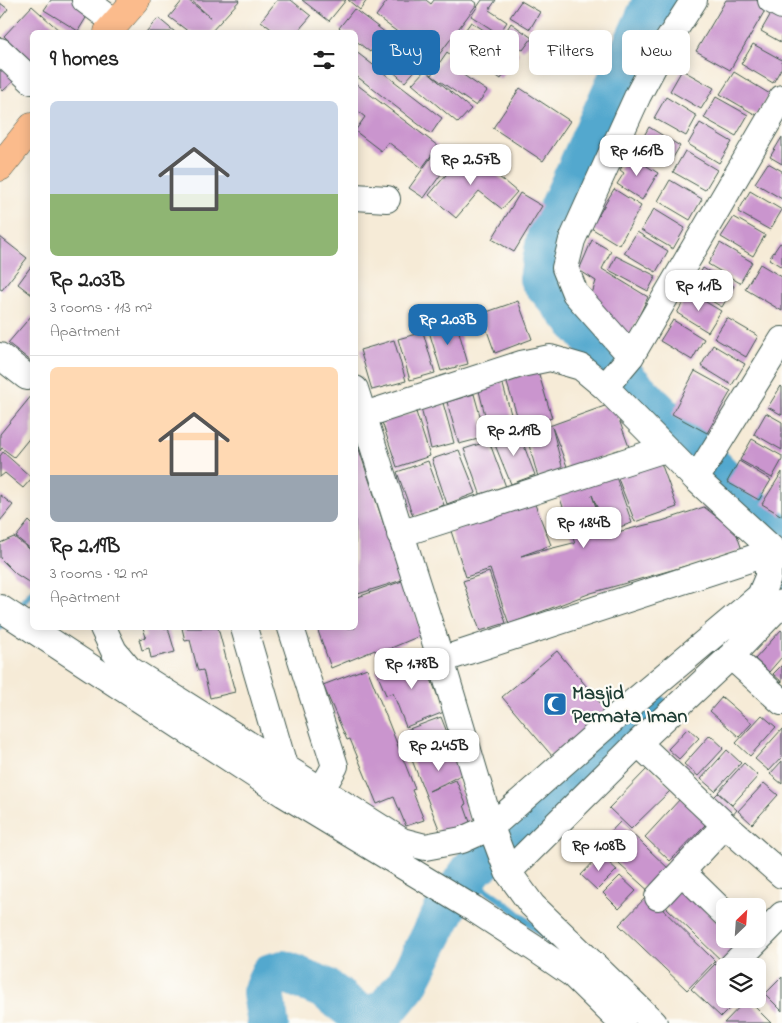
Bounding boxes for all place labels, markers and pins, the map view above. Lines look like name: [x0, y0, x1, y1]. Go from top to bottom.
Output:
pin: Rp 1.61B: [585, 134, 689, 177]
pin: Rp 2.57B: [419, 144, 523, 186]
pin: Rp 1.1B: [653, 270, 745, 312]
pin: Rp 2.03B: [396, 304, 500, 346]
pin: Rp 2.19B: [462, 414, 566, 457]
pin: Rp 1.84B: [532, 506, 636, 549]
pin: Rp 1.78B: [360, 648, 464, 690]
place label: Masjid Permata Iman: [572, 680, 687, 732]
mosque icon: Masjid Permata Iman: [542, 691, 568, 717]
pin: Rp 2.45B: [387, 730, 491, 772]
pin: Rp 1.08B: [547, 830, 651, 872]

